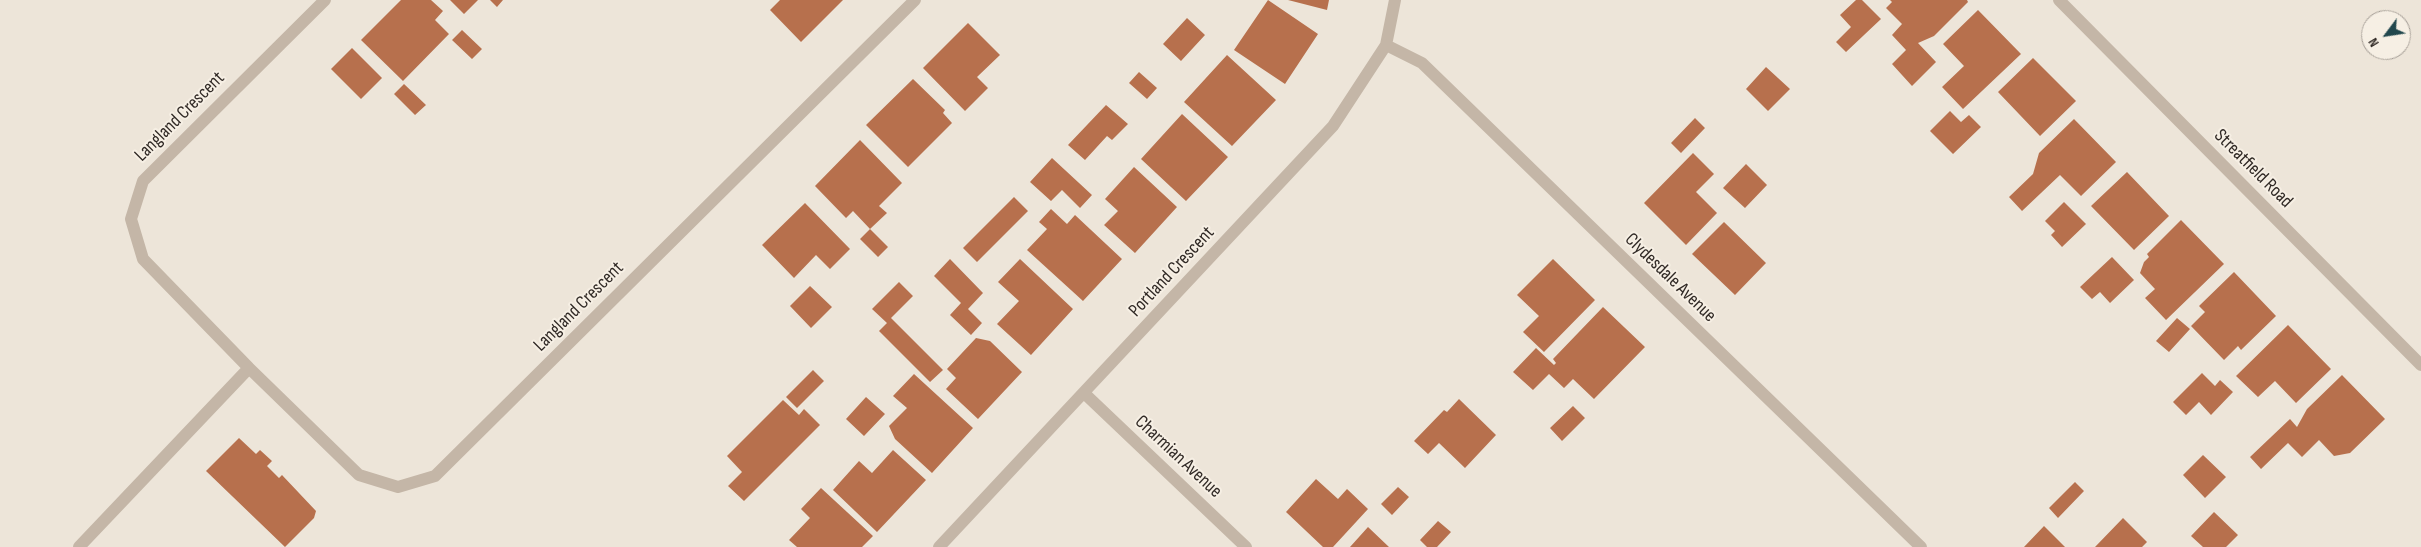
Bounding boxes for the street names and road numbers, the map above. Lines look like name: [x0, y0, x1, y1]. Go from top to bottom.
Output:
street label: Langland Crescent: [130, 67, 230, 167]
street label: Streatfield Road: [2209, 125, 2297, 213]
street label: Portland Crescent: [1124, 222, 1220, 322]
street label: Clydesdale Avenue: [1620, 229, 1720, 327]
street label: Langland Crescent: [529, 257, 629, 357]
street label: Charmian Avenue: [1130, 411, 1226, 503]

